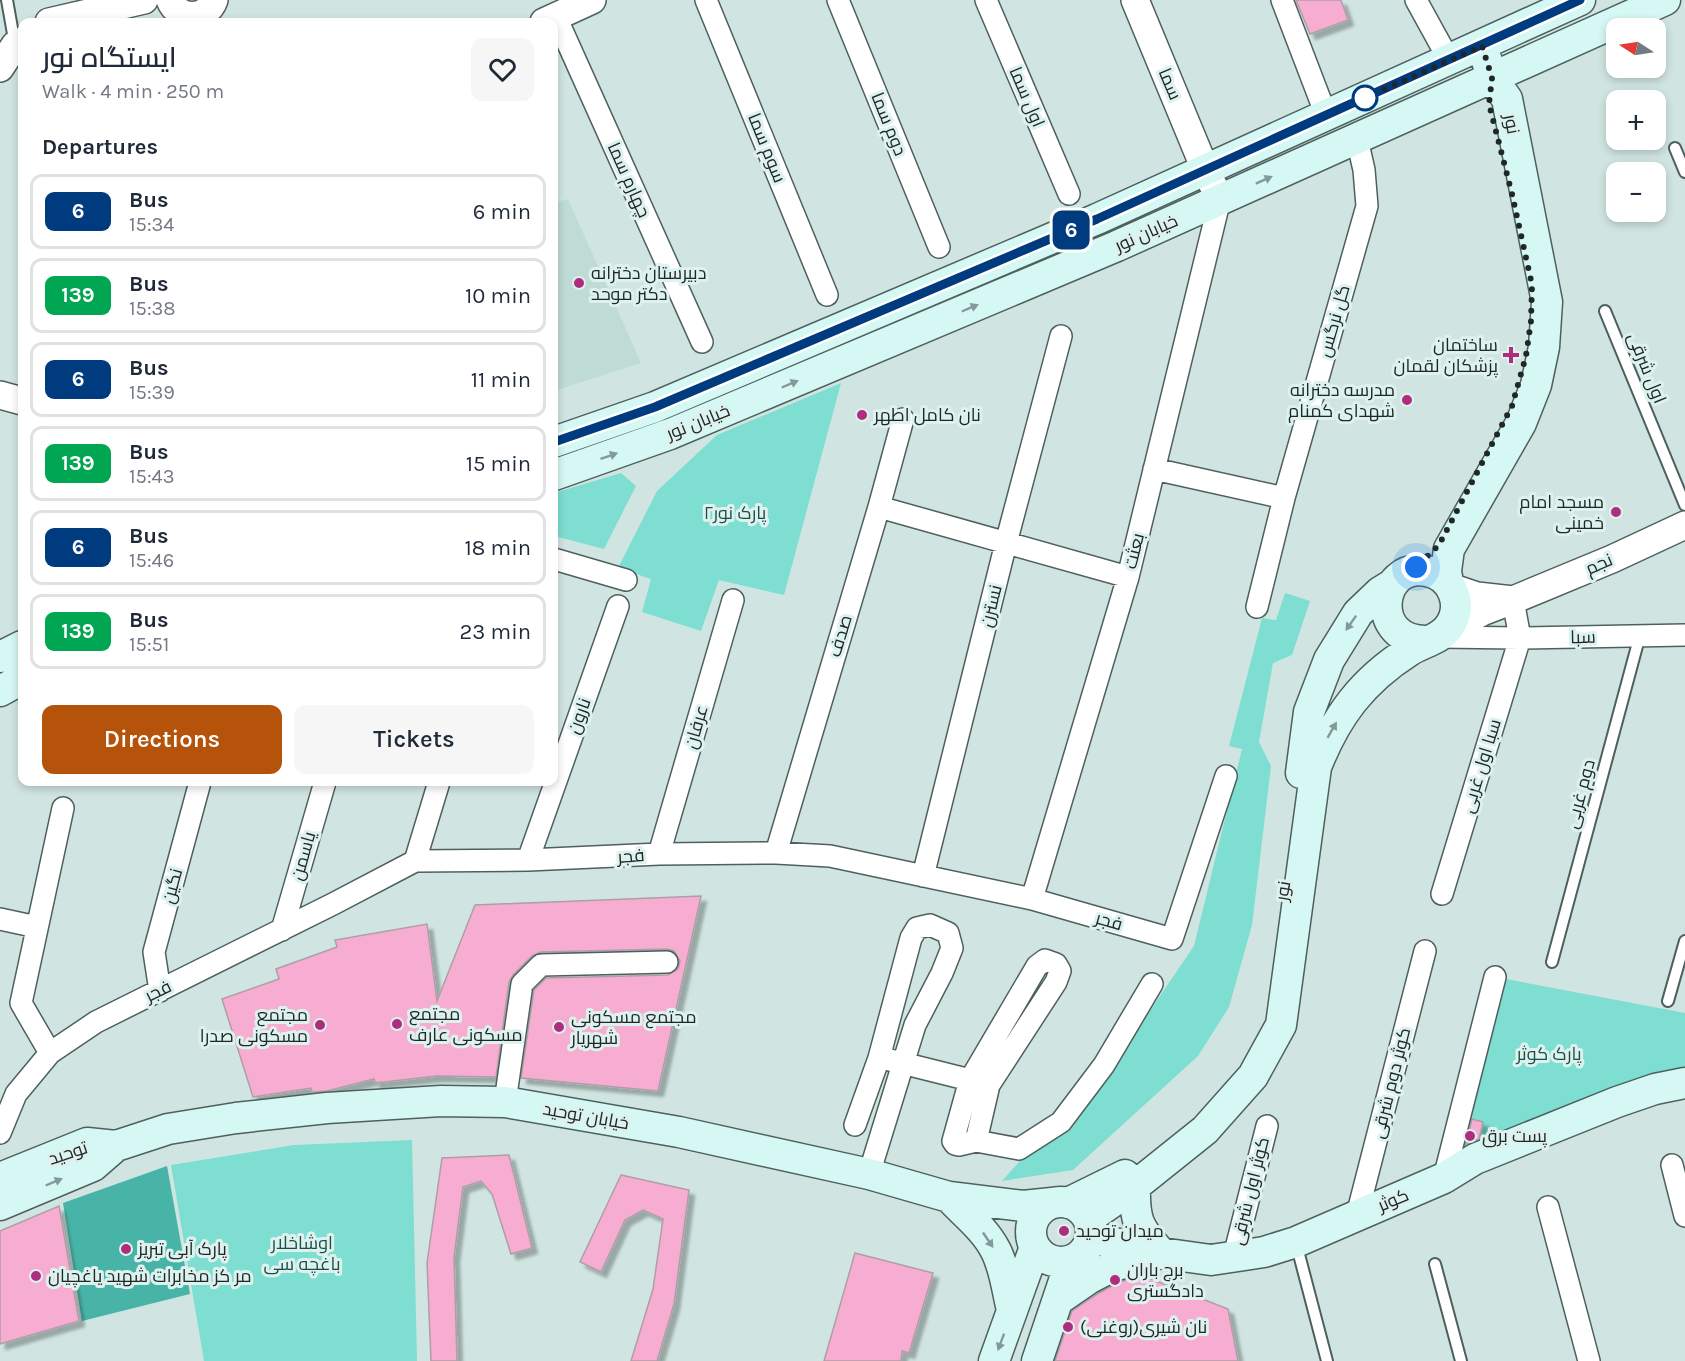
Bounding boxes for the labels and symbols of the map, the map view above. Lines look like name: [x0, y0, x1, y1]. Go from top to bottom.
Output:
north arrow: [1606, 18, 1666, 78]
street label: اول سما: [1005, 64, 1049, 130]
street label: سما: [1154, 65, 1186, 103]
unlabelled marker: [1352, 85, 1378, 111]
street label: دوم سما: [865, 89, 912, 159]
street label: سوم سما: [742, 110, 791, 186]
street label: نور: [1499, 111, 1525, 136]
street label: چهارم سما: [602, 139, 655, 221]
one-way arrow: [1255, 175, 1273, 184]
street label: خیابان نور: [1110, 209, 1181, 257]
line badge: 6: [1052, 210, 1090, 250]
place label: دبیرستان دخترانه دکتر موحد: [591, 262, 706, 305]
marker: دبیرستان دخترانه دکتر موحد: [572, 276, 586, 290]
street label: گل نرگس: [1313, 282, 1355, 360]
one-way arrow: [961, 303, 979, 313]
street label: اول شرقی: [1623, 330, 1671, 406]
place label: ساختمان پزشکان لقمان: [1394, 334, 1498, 378]
marker: ساختمان پزشکان لقمان: [1502, 346, 1520, 364]
one-way arrow: [781, 379, 799, 388]
place label: مدرسه دخترانه شهدای کمنام: [1288, 379, 1395, 423]
marker: مدرسه دخترانه شهدای کمنام: [1400, 393, 1414, 407]
street label: خیابان نور: [662, 399, 733, 445]
place label: نان کامل اطهر: [873, 404, 981, 426]
marker: نان کامل اطهر: [855, 408, 869, 422]
one-way arrow: [600, 450, 618, 460]
place label: مسجد امام خمینی: [1519, 491, 1604, 534]
park label: پارک نور۲: [704, 502, 767, 525]
marker: مسجد امام خمینی: [1609, 505, 1623, 519]
street label: بعثت: [1119, 531, 1149, 571]
street label: نجم: [1582, 548, 1616, 580]
your location: [1401, 552, 1431, 582]
street label: نسترن: [975, 582, 1007, 630]
street label: صدف: [823, 612, 857, 660]
one-way arrow: [1345, 615, 1357, 631]
street label: سبا: [1570, 626, 1596, 648]
street label: نارون: [562, 695, 596, 737]
street label: عرفان: [679, 703, 713, 751]
street label: سبا اول غربی: [1456, 716, 1506, 816]
one-way arrow: [1327, 722, 1338, 738]
street label: دوم غربی: [1560, 757, 1601, 831]
street label: یاسمن: [286, 829, 320, 883]
street label: فجر: [616, 844, 645, 868]
street label: نگین: [157, 866, 187, 906]
street label: نور: [1270, 879, 1295, 904]
street label: فجر: [1092, 906, 1125, 935]
street label: فجر: [140, 975, 175, 1007]
place label: مجتمع مسکونی عارف: [409, 1003, 523, 1046]
place label: مجتمع مسکونی صدرا: [200, 1004, 308, 1047]
place label: مجتمع مسکونی شهریار: [570, 1006, 697, 1049]
marker: مجتمع مسکونی عارف: [390, 1017, 404, 1031]
marker: مجتمع مسکونی صدرا: [313, 1018, 327, 1032]
marker: مجتمع مسکونی شهریار: [552, 1020, 566, 1034]
street label: کوثر دوم شرقی: [1367, 1025, 1416, 1141]
park label: پارک کوثر: [1515, 1043, 1582, 1066]
street label: خیابان توحید: [541, 1098, 631, 1134]
place label: پست برق: [1482, 1125, 1547, 1148]
marker: پست برق: [1463, 1129, 1477, 1143]
street label: کوثر اول شرقی: [1226, 1135, 1274, 1247]
street label: توحید: [46, 1136, 91, 1170]
one-way arrow: [45, 1177, 63, 1187]
street label: کوثر: [1373, 1184, 1412, 1217]
place label: میدان توحید: [1076, 1220, 1164, 1242]
marker: میدان توحید: [1057, 1224, 1071, 1238]
one-way arrow: [983, 1231, 994, 1248]
park label: اوشاخلار باغچه سی: [263, 1232, 341, 1276]
place label: پارک آبی تبریز: [137, 1238, 227, 1261]
marker: پارک آبی تبریز: [119, 1242, 133, 1256]
place label: برج باران دادگستری: [1127, 1259, 1204, 1302]
place label: مر کز مخابرات شهید یاغچیان: [48, 1265, 252, 1288]
marker: مر کز مخابرات شهید یاغچیان: [29, 1269, 43, 1283]
marker: برج باران دادگستری: [1108, 1273, 1122, 1287]
place label: نان شیری(روغنی): [1080, 1316, 1207, 1338]
marker: نان شیری(روغنی): [1061, 1320, 1075, 1334]
one-way arrow: [995, 1333, 1005, 1351]

